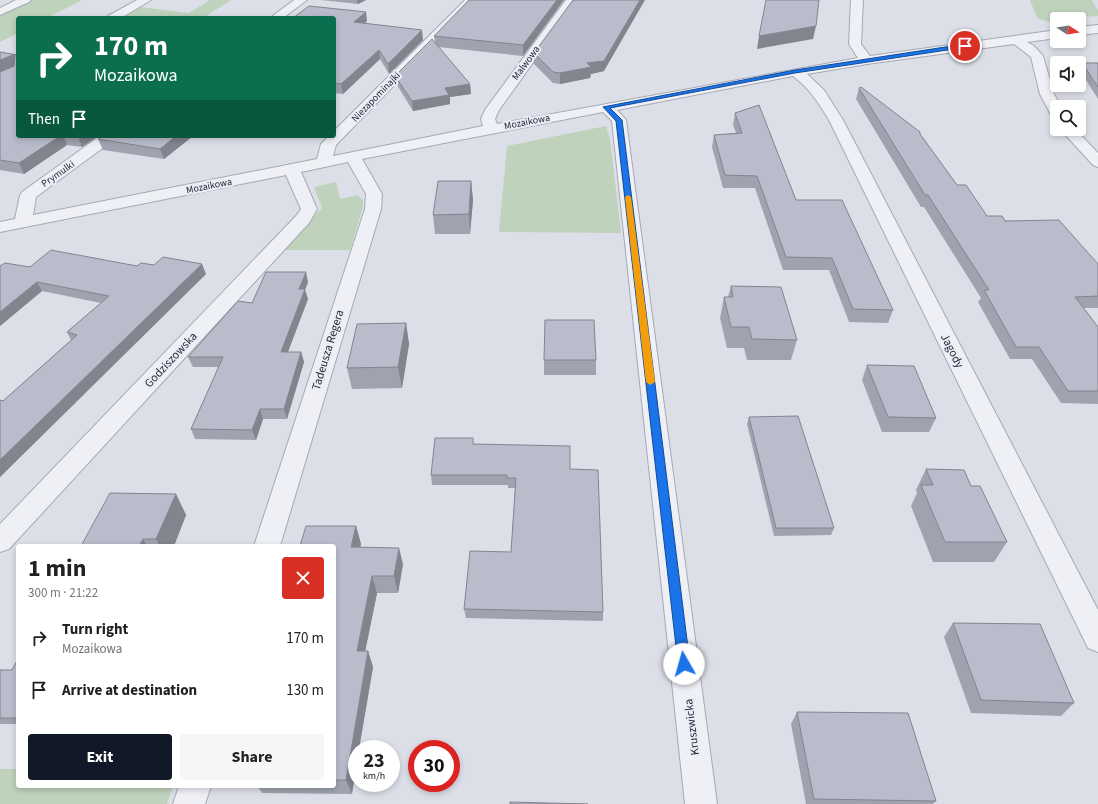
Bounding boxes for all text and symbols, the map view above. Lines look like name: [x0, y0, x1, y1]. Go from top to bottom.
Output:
north arrow: [1050, 12, 1086, 48]
map controls: [1050, 12, 1086, 136]
text: 170 m: [94, 26, 168, 66]
pin: [948, 29, 982, 63]
icon: right: [28, 32, 80, 84]
icon: arrive: [954, 35, 976, 57]
street label: Malwowa: [509, 43, 543, 83]
button: sound: [1050, 56, 1086, 92]
text: Mozaikowa: [94, 63, 178, 88]
street label: Niezapominajki: [348, 69, 404, 125]
button: search: [1050, 100, 1086, 136]
icon: arrive: [68, 108, 90, 130]
text: Then: [28, 109, 60, 130]
street label: Mozaikowa: [503, 111, 551, 133]
street label: Prymulki: [39, 157, 77, 191]
street label: Mozaikowa: [185, 175, 233, 197]
street label: Tadeusza Regera: [308, 308, 348, 392]
street label: Godziszowska: [141, 328, 201, 392]
street label: Jagody: [936, 331, 968, 371]
text: 1 min: [28, 551, 86, 586]
button: close: [282, 557, 324, 599]
text: 300 m · 21:22: [28, 584, 98, 602]
text: Turn right: [62, 619, 128, 640]
icon: right: [28, 627, 50, 649]
text: 170 m: [286, 628, 324, 649]
text: Mozaikowa: [62, 640, 122, 658]
position arrow: [663, 643, 705, 685]
icon: arrive: [28, 679, 50, 701]
text: Arrive at destination: [62, 680, 197, 701]
text: 130 m: [286, 680, 324, 701]
street label: Kruszwicka: [680, 698, 704, 756]
button: Exit: [28, 734, 172, 780]
button: Share: [180, 734, 324, 780]
speed limit sign: 30: [408, 740, 460, 792]
text: 23: [363, 747, 385, 775]
text: km/h: [363, 769, 385, 783]

